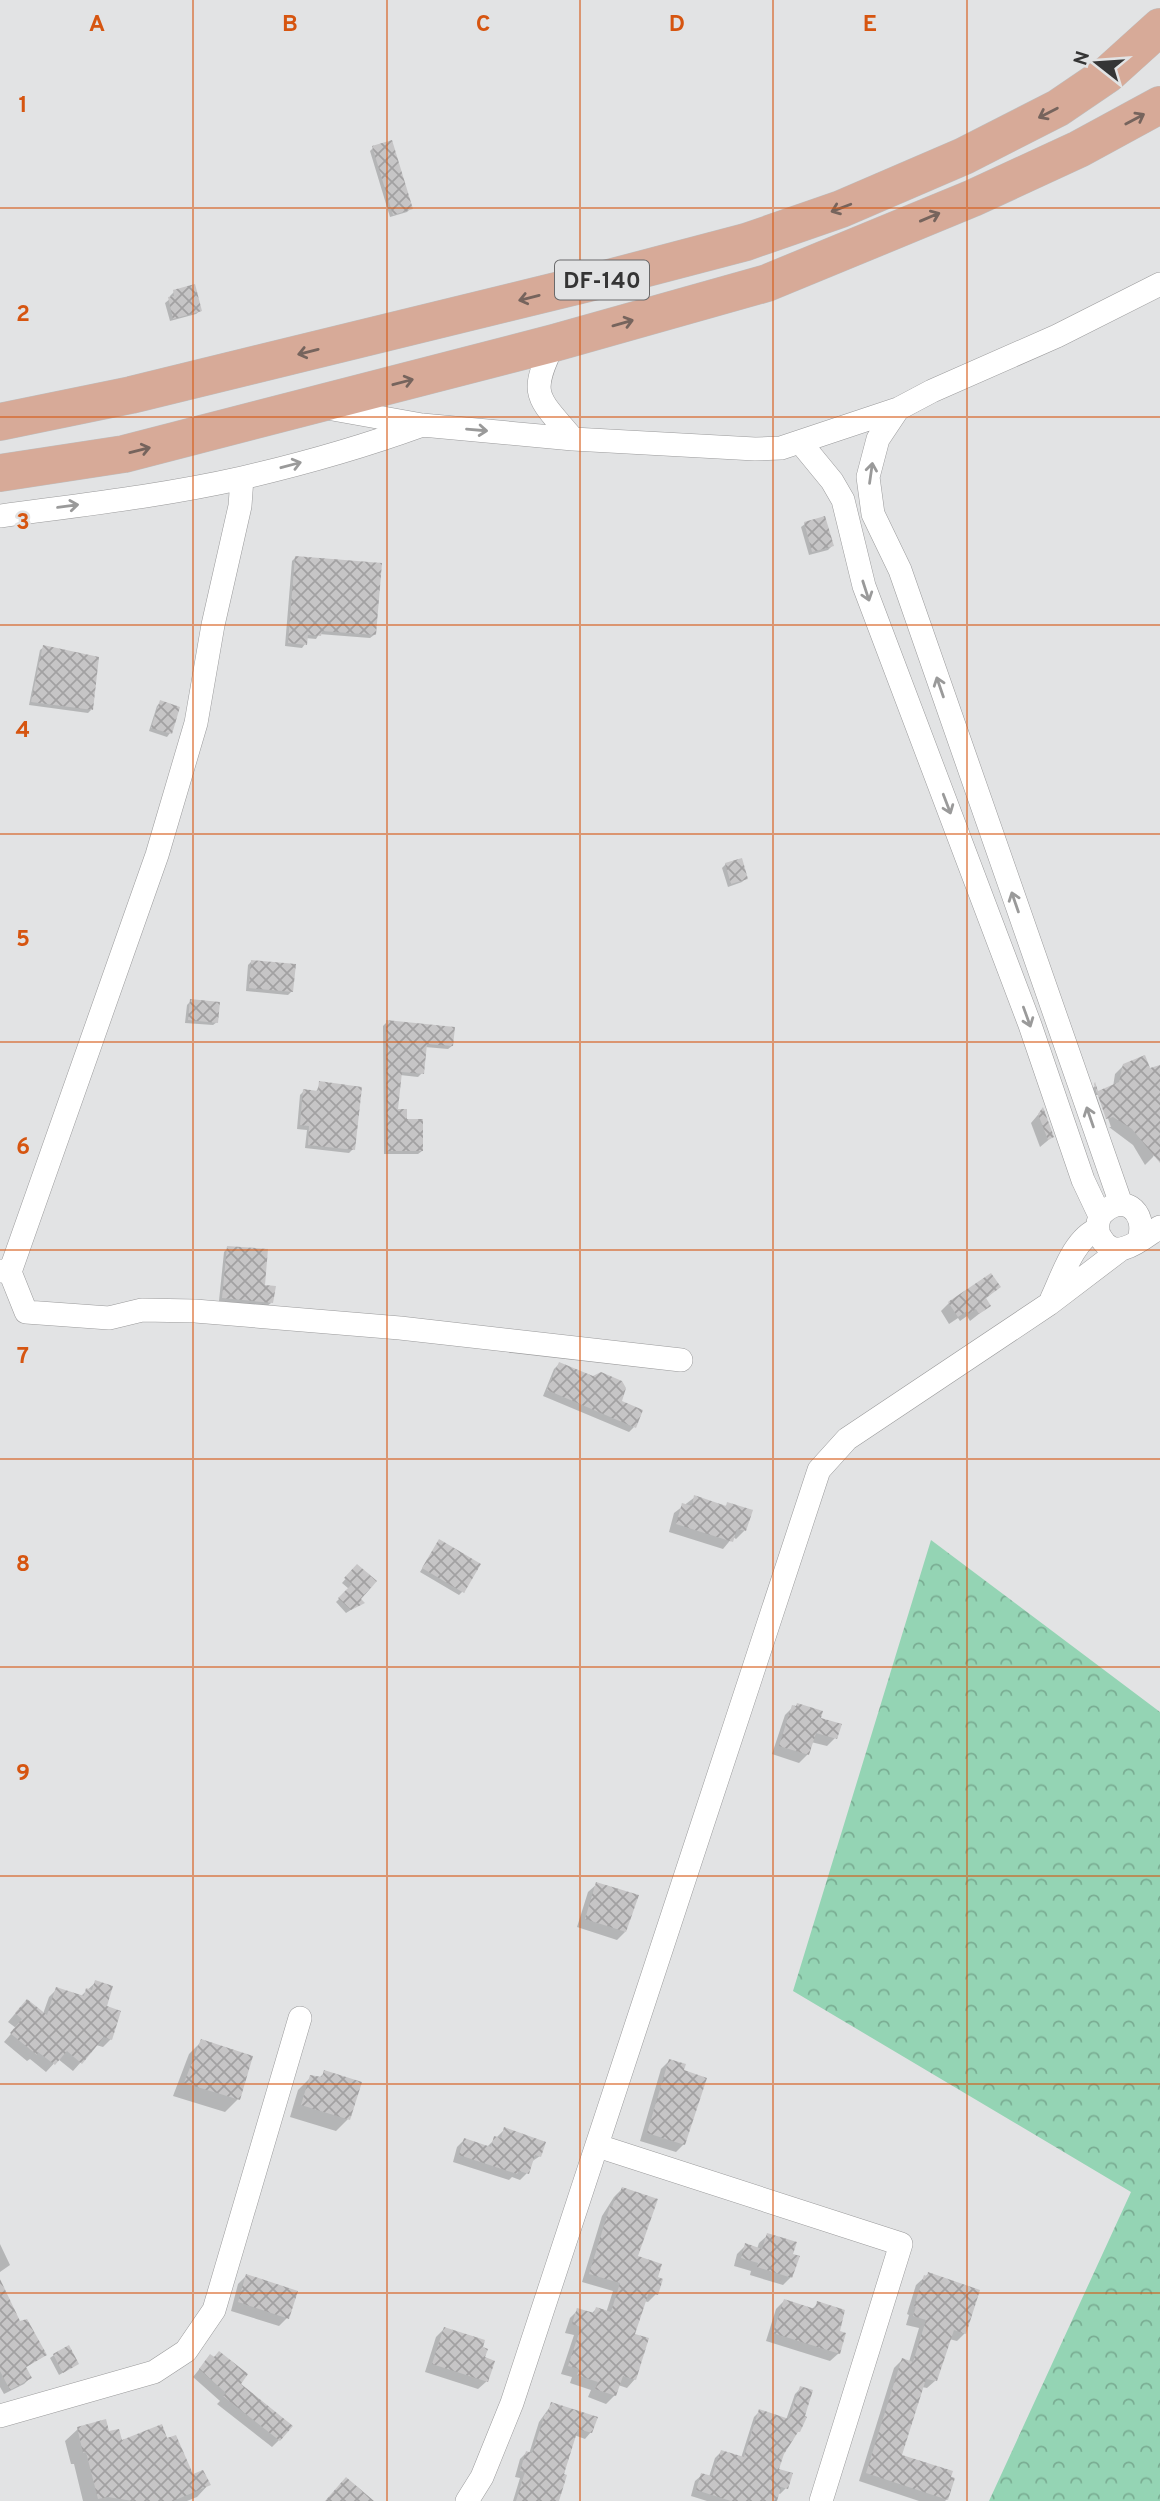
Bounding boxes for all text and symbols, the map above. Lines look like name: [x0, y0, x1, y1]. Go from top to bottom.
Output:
text: A: [89, 11, 105, 40]
text: B: [282, 11, 298, 40]
text: C: [476, 11, 490, 40]
text: D: [669, 11, 685, 40]
text: E: [863, 11, 877, 40]
north arrow: [1062, 28, 1132, 98]
text: N: [1069, 49, 1096, 69]
text: 1: [18, 92, 28, 121]
one-way arrow: [1038, 107, 1059, 120]
one-way arrow: [1124, 112, 1145, 125]
one-way arrow: [831, 203, 853, 215]
one-way arrow: [918, 209, 940, 222]
road number: DF-140: [555, 260, 649, 300]
one-way arrow: [518, 292, 541, 305]
text: 2: [16, 301, 30, 330]
one-way arrow: [611, 316, 633, 329]
one-way arrow: [297, 346, 320, 359]
one-way arrow: [391, 375, 414, 388]
one-way arrow: [466, 424, 488, 437]
one-way arrow: [128, 443, 151, 456]
one-way arrow: [279, 458, 302, 471]
one-way arrow: [864, 462, 877, 485]
one-way arrow: [56, 500, 78, 513]
text: 3: [16, 509, 30, 538]
one-way arrow: [861, 580, 874, 602]
one-way arrow: [933, 677, 945, 699]
text: 4: [16, 717, 30, 746]
one-way arrow: [941, 792, 954, 814]
one-way arrow: [1008, 891, 1021, 913]
text: 5: [16, 926, 30, 955]
one-way arrow: [1021, 1005, 1034, 1027]
one-way arrow: [1083, 1106, 1095, 1128]
text: 6: [16, 1134, 30, 1163]
text: 7: [17, 1343, 29, 1372]
text: 8: [16, 1551, 30, 1580]
text: 9: [16, 1760, 30, 1789]

